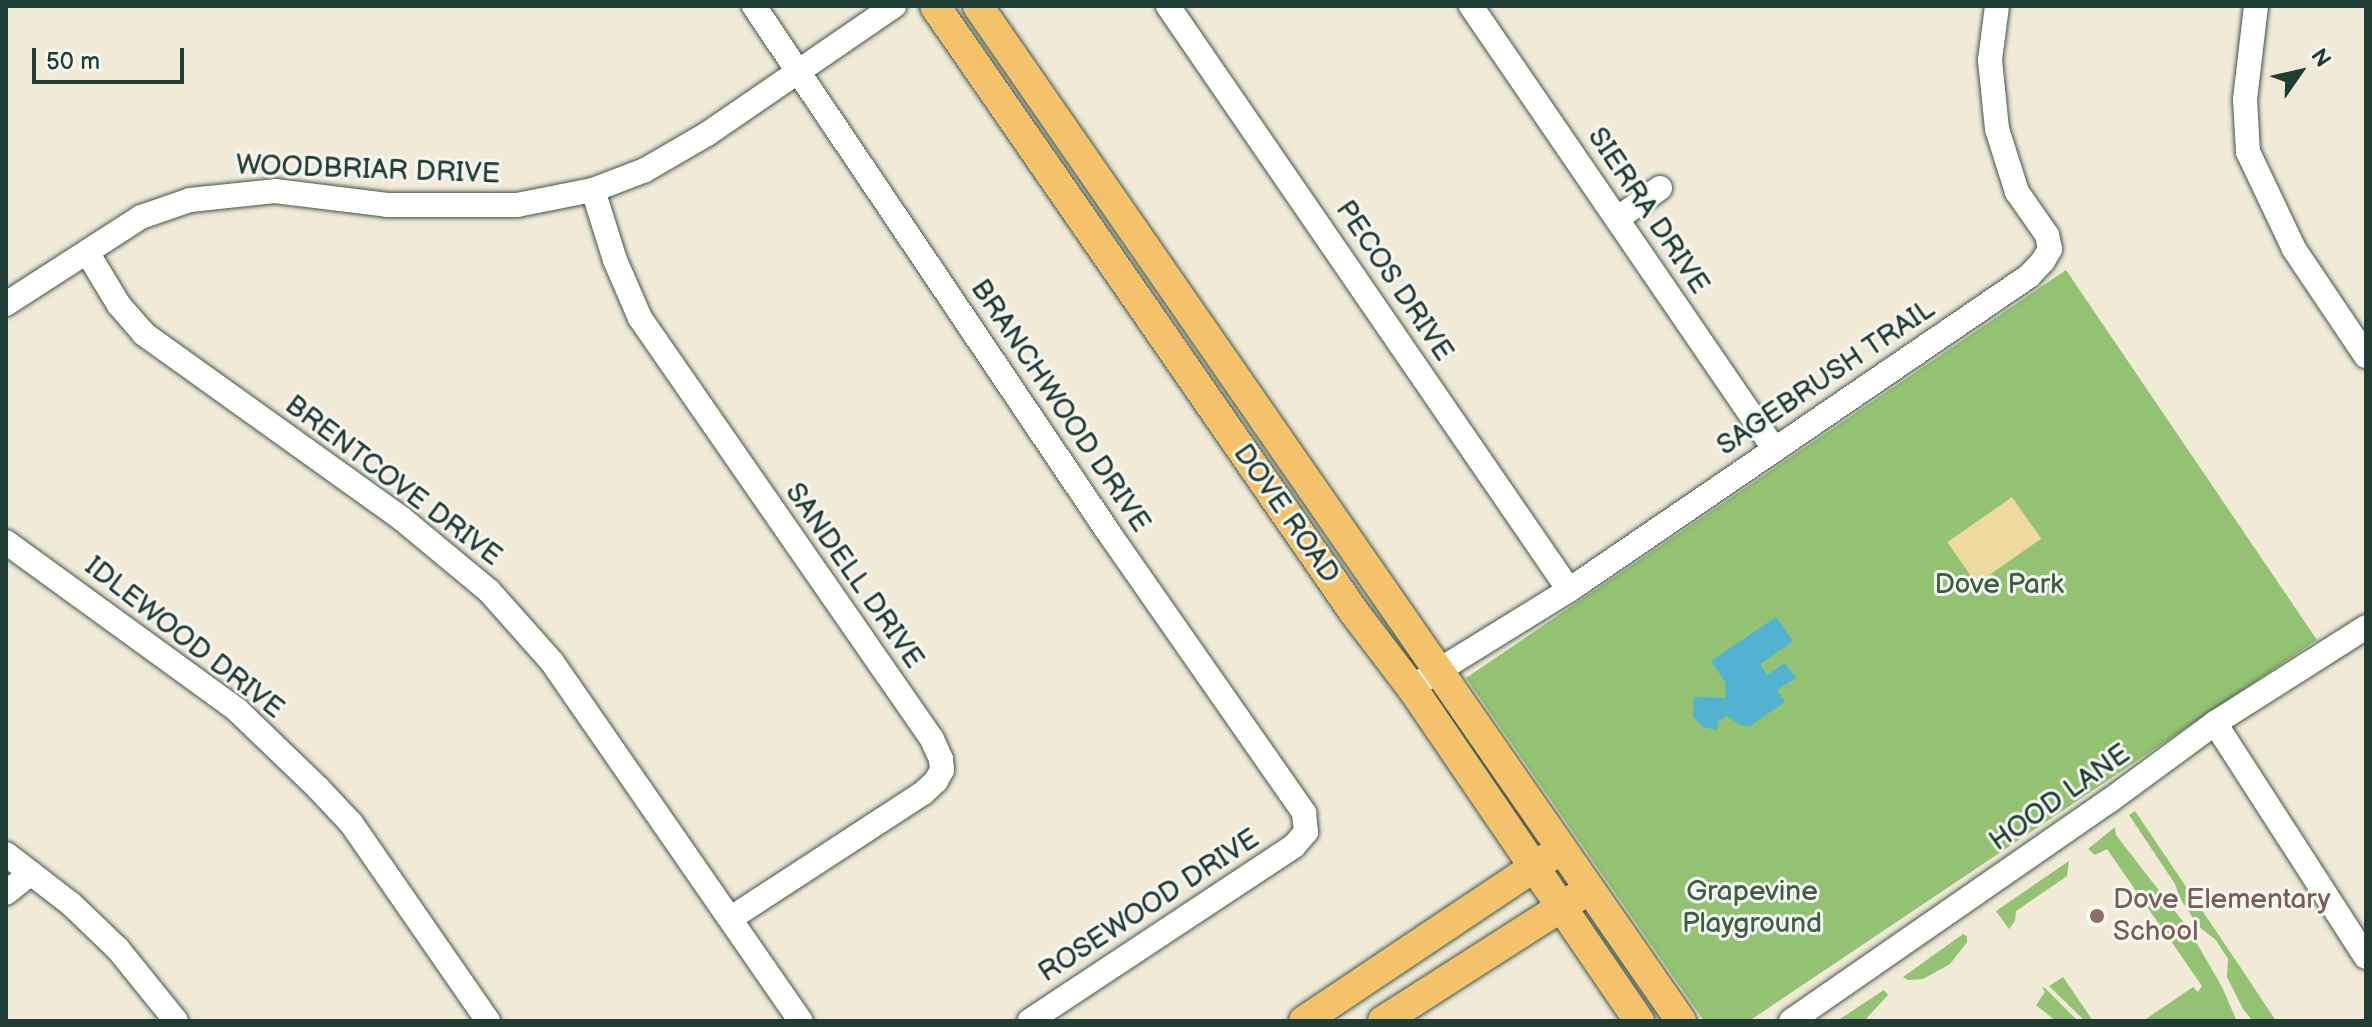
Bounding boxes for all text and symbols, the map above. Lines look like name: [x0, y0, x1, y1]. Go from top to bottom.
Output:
scale bar: [36, 32, 188, 82]
north arrow: [2260, 32, 2340, 112]
text: N: [2304, 44, 2336, 73]
text: 50 m: [46, 47, 100, 76]
street label: SIERRA DRIVE: [1580, 121, 1716, 301]
street label: WOODBRIAR DRIVE: [235, 149, 501, 191]
street label: PECOS DRIVE: [1328, 194, 1460, 368]
street label: BRANCHWOOD DRIVE: [963, 273, 1157, 539]
street label: SAGEBRUSH TRAIL: [1711, 293, 1941, 463]
street label: BRENTCOVE DRIVE: [278, 389, 508, 573]
street label: DOVE ROAD: [1226, 438, 1346, 590]
street label: SANDELL DRIVE: [778, 477, 930, 675]
street label: IDLEWOOD DRIVE: [78, 550, 290, 726]
park label: Dove Park: [1934, 568, 2064, 602]
street label: HOOD LANE: [1983, 737, 2137, 859]
street label: ROSEWOOD DRIVE: [1032, 822, 1266, 990]
park label: Grapevine Playground: [1682, 875, 1822, 941]
place label: Dove Elementary School: [2113, 883, 2330, 949]
marker: Dove Elementary School: [2088, 907, 2106, 925]

